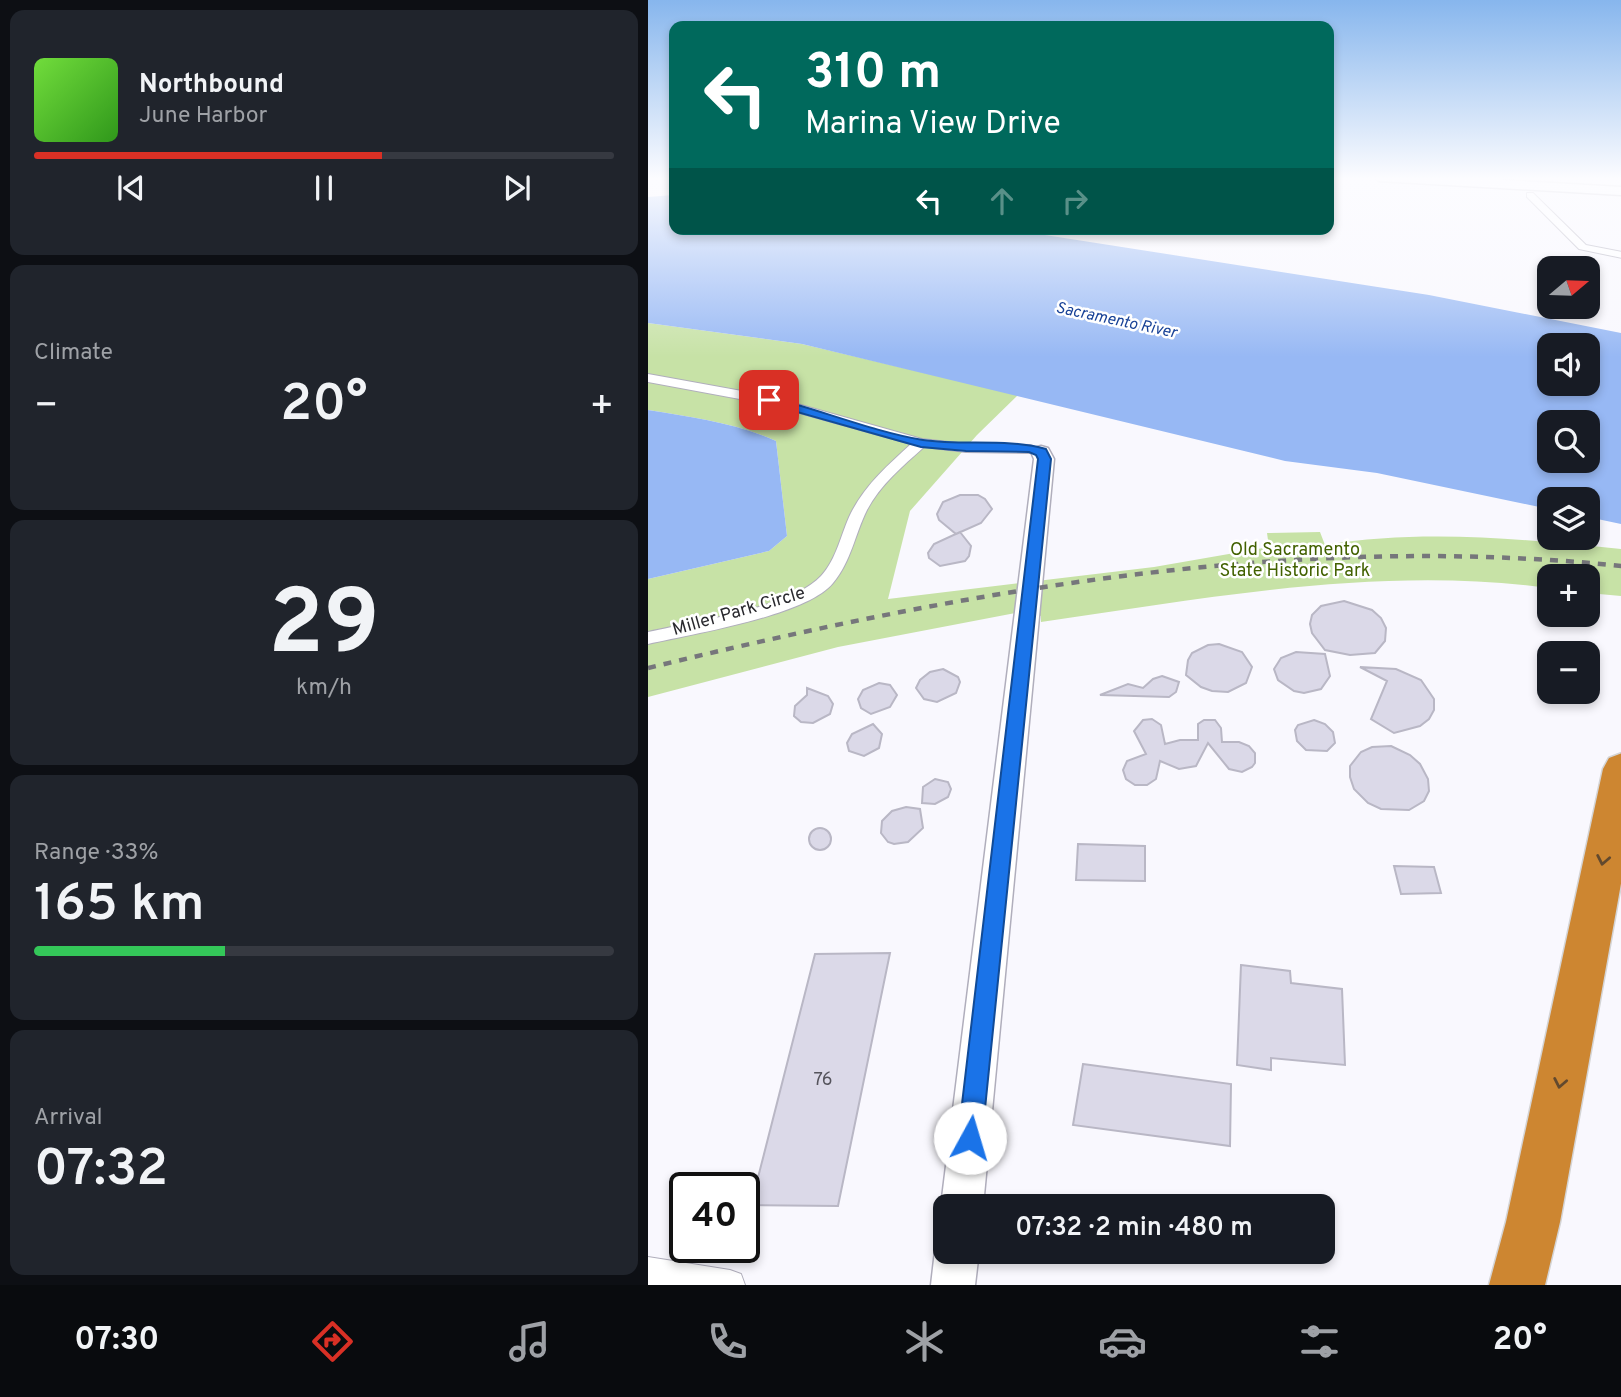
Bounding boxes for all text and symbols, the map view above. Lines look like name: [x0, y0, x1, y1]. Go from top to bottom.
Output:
text: 310 m: [805, 44, 941, 106]
icon: left: [690, 49, 781, 140]
text: Northbound: [139, 69, 284, 102]
text: June Harbor: [139, 102, 267, 131]
text: Marina View Drive: [805, 105, 1061, 145]
icon: previous: [112, 169, 150, 207]
icon: pause: [305, 169, 343, 207]
icon: next: [498, 169, 536, 207]
icon: left: [910, 182, 948, 220]
icon: ahead: [983, 182, 1021, 220]
icon: right: [1056, 182, 1094, 220]
north arrow: [1537, 256, 1600, 318]
map controls: [1537, 256, 1600, 704]
water label: Sacramento River: [1054, 298, 1180, 344]
button: sound: [1537, 333, 1600, 396]
text: Climate: [34, 339, 113, 368]
pin: [739, 370, 799, 430]
text: 20°: [280, 373, 368, 439]
icon: arrive: [750, 381, 788, 419]
text: −: [34, 383, 59, 432]
text: +: [589, 383, 614, 432]
button: search: [1537, 410, 1600, 473]
button: layers: [1537, 487, 1600, 550]
park label: Old Sacramento State Historic Park: [1220, 539, 1370, 583]
button: +: [1537, 564, 1600, 627]
text: 29: [268, 571, 380, 686]
street label: Miller Park Circle: [670, 582, 808, 642]
button: −: [1537, 641, 1600, 704]
text: km/h: [296, 674, 352, 703]
text: Range · 33%: [34, 839, 158, 868]
one-way arrow: [1596, 854, 1611, 866]
text: 165 km: [34, 873, 204, 939]
house number: 76: [813, 1069, 833, 1092]
one-way arrow: [1553, 1077, 1568, 1089]
position arrow: [933, 1101, 1007, 1175]
text: Arrival: [34, 1104, 103, 1133]
text: 07:32: [34, 1138, 168, 1204]
speed limit sign: 40: [669, 1172, 760, 1263]
text: 07:32 · 2 min · 480 m: [1015, 1212, 1253, 1245]
icon: directions: [308, 1317, 357, 1366]
icon: music: [505, 1317, 554, 1366]
icon: phone: [703, 1317, 752, 1366]
icon: climate: [900, 1317, 949, 1366]
icon: car: [1098, 1317, 1147, 1366]
icon: filters: [1295, 1317, 1344, 1366]
text: 07:30: [74, 1321, 159, 1361]
text: 20°: [1493, 1321, 1547, 1361]

